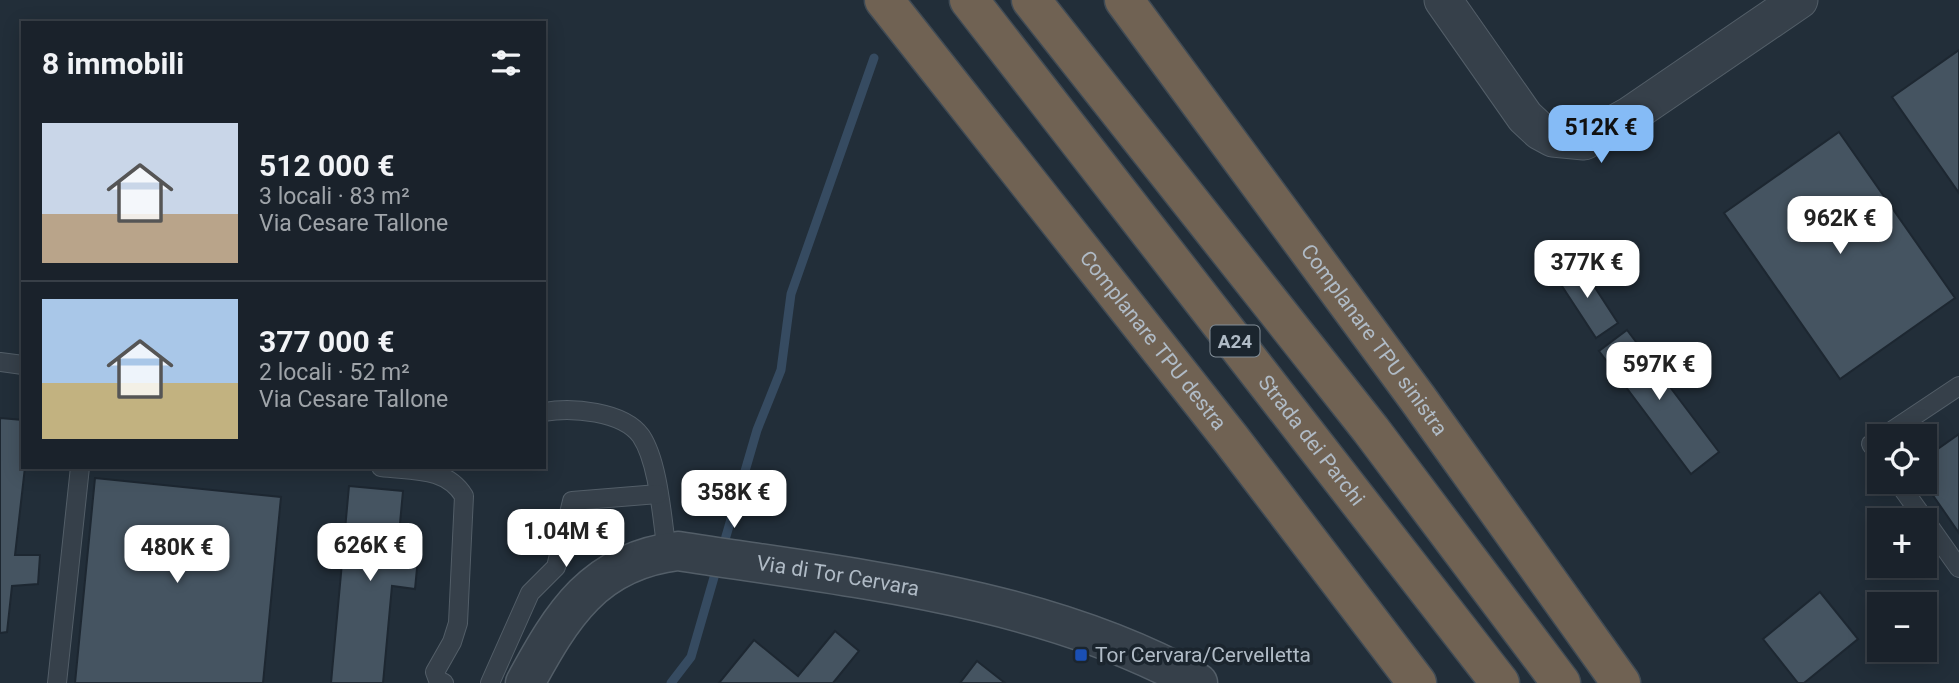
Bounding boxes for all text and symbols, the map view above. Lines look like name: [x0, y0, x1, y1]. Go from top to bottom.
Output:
icon: filters: [487, 44, 525, 82]
text: 8 immobili: [42, 46, 184, 81]
pin: 512K €: [1544, 106, 1658, 165]
text: 512K €: [1564, 114, 1638, 141]
text: 512 000 €: [259, 148, 394, 183]
icon: home: [98, 151, 182, 235]
text: 3 locali · 83 m²: [259, 183, 410, 210]
pin: 962K €: [1783, 196, 1897, 256]
text: 962K €: [1803, 205, 1877, 232]
text: Via Cesare Tallone: [259, 210, 448, 237]
street label: Complanare TPU sinistra: [1296, 239, 1452, 440]
pin: 377K €: [1530, 240, 1644, 300]
street label: Complanare TPU destra: [1075, 246, 1231, 435]
text: 377K €: [1550, 249, 1624, 276]
text: 377 000 €: [259, 324, 394, 359]
road number: A24: [1210, 326, 1260, 356]
icon: home: [98, 327, 182, 411]
pin: 597K €: [1602, 342, 1716, 402]
text: 597K €: [1622, 351, 1696, 378]
text: 2 locali · 52 m²: [259, 359, 410, 386]
street label: Strada dei Parchi: [1253, 371, 1370, 510]
text: Via Cesare Tallone: [259, 386, 448, 413]
map controls: [1867, 424, 1937, 662]
button: locate: [1867, 424, 1937, 494]
pin: 358K €: [677, 470, 791, 530]
text: 358K €: [697, 479, 771, 506]
button: +: [1867, 508, 1937, 578]
pin: 1.04M €: [501, 510, 631, 569]
text: 1.04M €: [523, 518, 609, 545]
pin: 626K €: [313, 524, 427, 583]
pin: 480K €: [120, 526, 234, 585]
text: 626K €: [333, 532, 407, 559]
text: 480K €: [140, 534, 214, 561]
street label: Via di Tor Cervara: [755, 551, 921, 601]
button: −: [1867, 592, 1937, 662]
place label: Tor Cervara/Cervelletta: [1095, 643, 1311, 667]
marker: Tor Cervara/Cervelletta: [1073, 647, 1089, 663]

